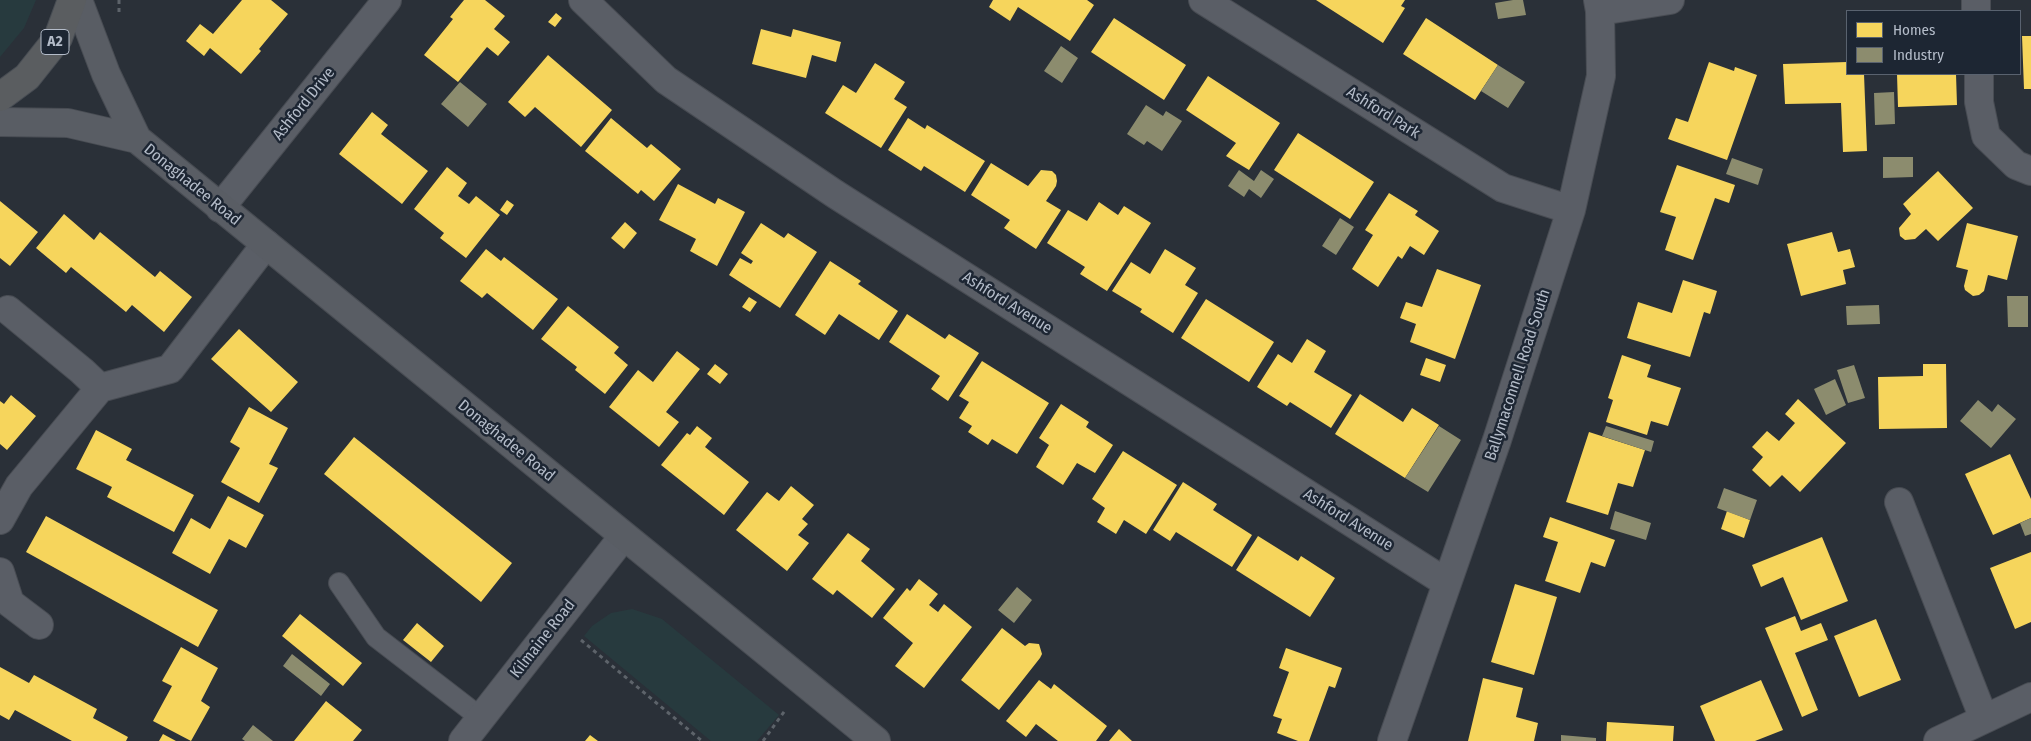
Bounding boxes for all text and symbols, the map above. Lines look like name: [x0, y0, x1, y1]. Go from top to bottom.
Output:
legend: [1846, 10, 2021, 75]
text: Homes: [1893, 21, 1935, 39]
road number: A2: [41, 30, 69, 54]
text: Industry: [1893, 46, 1944, 64]
street label: Ashford Drive: [269, 64, 339, 144]
street label: Ashford Park: [1343, 83, 1423, 143]
street label: Donaghadee Road: [140, 140, 244, 230]
street label: Ashford Avenue: [958, 268, 1056, 338]
street label: Ballymaconnell Road South: [1481, 287, 1555, 463]
street label: Donaghadee Road: [454, 396, 558, 486]
street label: Ashford Avenue: [1299, 485, 1397, 555]
street label: Kilmaine Road: [506, 596, 580, 682]

